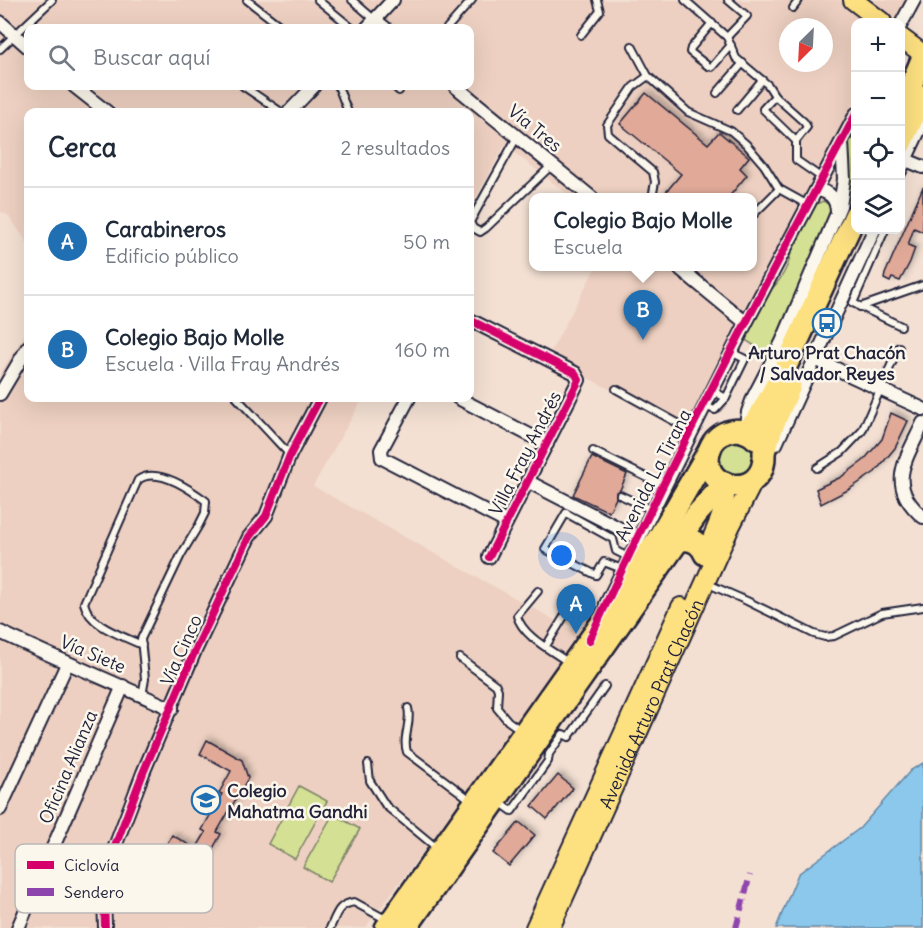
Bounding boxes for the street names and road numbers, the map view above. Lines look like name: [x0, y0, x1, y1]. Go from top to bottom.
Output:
street label: Vía Tres: [503, 99, 567, 157]
street label: Villa Fray Andrés: [484, 387, 566, 519]
street label: Avenida La Tirana: [610, 405, 696, 545]
street label: Avenida Arturo Prat Chacón: [594, 595, 708, 812]
street label: Vía Cinco: [155, 611, 207, 689]
street label: Vía Siete: [57, 630, 129, 678]
street label: Oficina Alianza: [34, 707, 102, 827]

